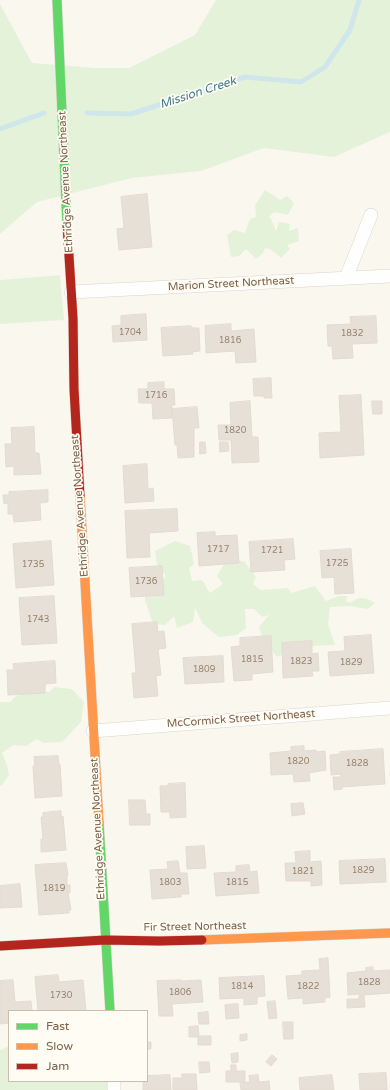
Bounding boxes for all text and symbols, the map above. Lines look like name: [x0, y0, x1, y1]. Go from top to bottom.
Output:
water label: Mission Creek: [158, 74, 238, 112]
street label: Ethridge Avenue Northeast: [56, 111, 76, 253]
street label: Marion Street Northeast: [167, 274, 295, 294]
house number: 1704: [119, 328, 141, 338]
house number: 1832: [341, 329, 363, 339]
house number: 1816: [219, 336, 241, 346]
house number: 1716: [145, 391, 167, 401]
house number: 1820: [224, 426, 246, 436]
street label: Ethridge Avenue Northeast: [68, 435, 92, 577]
house number: 1717: [207, 545, 229, 555]
house number: 1721: [261, 546, 283, 556]
house number: 1725: [326, 559, 348, 569]
house number: 1735: [22, 560, 44, 570]
house number: 1736: [135, 577, 157, 587]
house number: 1743: [27, 615, 49, 625]
house number: 1815: [241, 655, 263, 665]
house number: 1823: [290, 657, 312, 667]
house number: 1829: [340, 658, 362, 668]
house number: 1809: [193, 665, 215, 675]
street label: McCormick Street Northeast: [166, 707, 316, 731]
house number: 1820: [287, 757, 309, 767]
street label: Ethridge Avenue Northeast: [88, 758, 108, 900]
house number: 1828: [346, 759, 368, 769]
house number: 1829: [352, 866, 374, 876]
house number: 1821: [292, 867, 314, 877]
house number: 1803: [159, 878, 181, 888]
house number: 1815: [226, 878, 248, 888]
house number: 1819: [43, 884, 65, 894]
street label: Fir Street Northeast: [143, 920, 247, 934]
house number: 1828: [358, 978, 380, 988]
house number: 1814: [231, 982, 253, 992]
house number: 1822: [297, 982, 319, 992]
house number: 1806: [169, 988, 191, 998]
house number: 1730: [50, 991, 72, 1001]
legend: [8, 1010, 148, 1082]
text: Fast: [46, 1019, 69, 1033]
text: Slow: [46, 1039, 73, 1053]
text: Jam: [46, 1059, 69, 1073]

